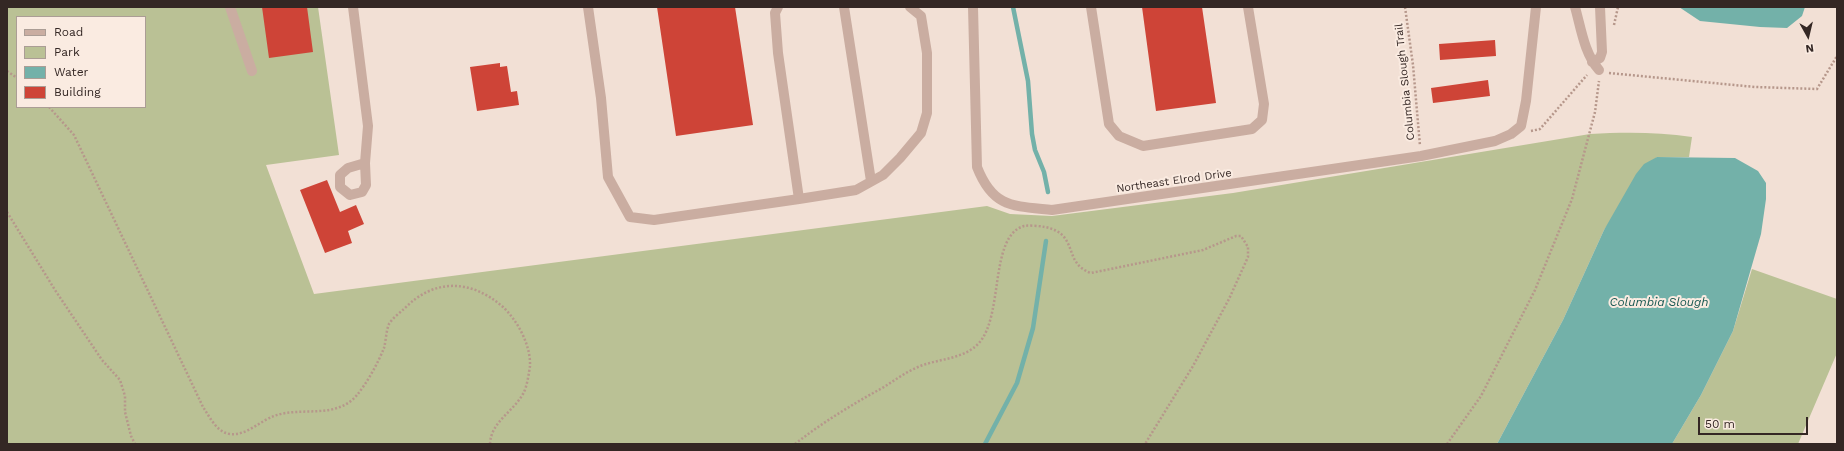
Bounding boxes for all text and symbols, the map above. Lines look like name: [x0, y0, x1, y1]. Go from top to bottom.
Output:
legend: [16, 16, 146, 108]
north arrow: [1788, 16, 1828, 56]
street label: Columbia Slough Trail: [1392, 23, 1418, 141]
text: Road: [54, 25, 83, 39]
text: N: [1805, 41, 1815, 55]
text: Park: [54, 45, 80, 59]
text: Water: [54, 65, 88, 79]
text: Building: [54, 85, 101, 99]
street label: Northeast Elrod Drive: [1116, 166, 1232, 196]
water label: Columbia Slough: [1609, 295, 1709, 309]
scale bar: [1700, 409, 1810, 435]
text: 50 m: [1705, 417, 1735, 431]

